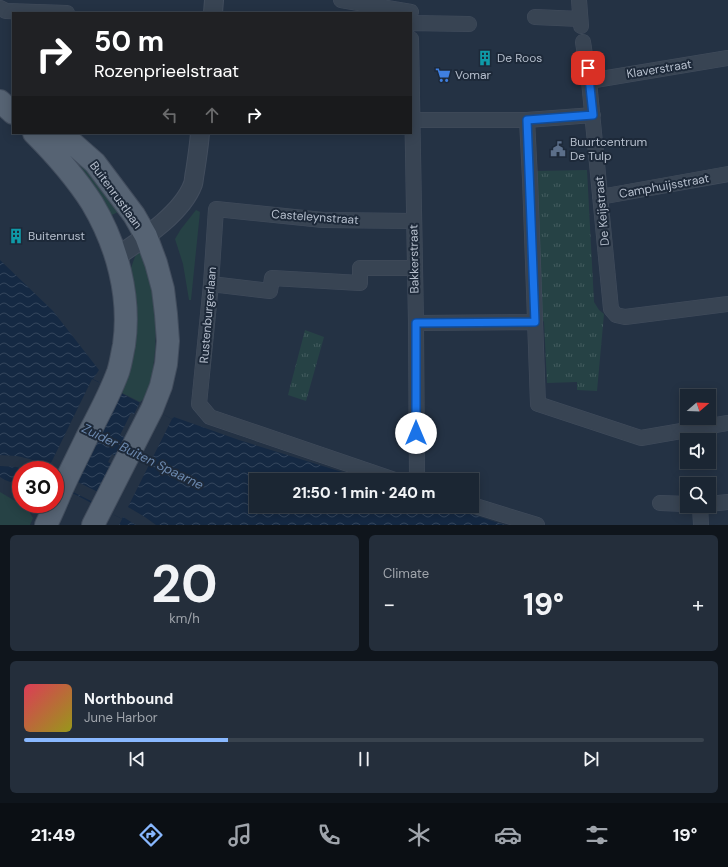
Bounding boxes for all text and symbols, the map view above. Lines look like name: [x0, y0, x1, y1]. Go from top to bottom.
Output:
text: 50 m: [94, 23, 164, 60]
icon: right: [28, 28, 80, 80]
building icon: De Roos: [476, 49, 494, 67]
place label: De Roos: [497, 50, 542, 66]
pin: [571, 51, 605, 85]
street label: Klaverstraat: [625, 56, 693, 82]
icon: arrive: [577, 57, 599, 79]
text: Rozenprieelstraat: [94, 59, 239, 83]
supermarket icon: Vomar: [434, 66, 452, 84]
place label: Vomar: [455, 67, 492, 83]
icon: left: [159, 104, 181, 126]
icon: ahead: [201, 104, 223, 126]
icon: right: [243, 104, 265, 126]
place label: Buurtcentrum De Tulp: [570, 134, 647, 164]
public building icon: Buurtcentrum De Tulp: [549, 140, 567, 158]
street label: Buitenrustlaan: [86, 158, 146, 232]
street label: Camphuijsstraat: [618, 170, 711, 202]
street label: De Keijstraat: [591, 175, 613, 247]
street label: Casteleynstraat: [271, 206, 360, 228]
street label: Bakkerstraat: [405, 224, 423, 294]
building icon: Buitenrust: [7, 227, 25, 245]
place label: Buitenrust: [28, 228, 85, 244]
street label: Rustenburgerlaan: [196, 266, 220, 364]
north arrow: [680, 389, 716, 425]
map controls: [680, 389, 716, 513]
position arrow: [395, 412, 437, 454]
water label: Zuider Buiten Spaarne: [79, 420, 206, 493]
button: sound: [680, 433, 716, 469]
speed limit sign: 30: [12, 461, 64, 513]
button: search: [680, 477, 716, 513]
text: 21:50 · 1 min · 240 m: [292, 483, 436, 503]
text: 20: [151, 550, 218, 618]
text: Climate: [383, 565, 429, 582]
text: 19°: [523, 585, 564, 624]
text: −: [383, 590, 395, 619]
text: +: [692, 590, 704, 619]
text: km/h: [169, 610, 200, 627]
text: Northbound: [84, 689, 173, 709]
text: June Harbor: [84, 709, 158, 726]
icon: previous: [126, 748, 148, 770]
icon: pause: [353, 748, 375, 770]
icon: next: [580, 748, 602, 770]
icon: directions: [137, 821, 165, 849]
icon: music: [226, 821, 254, 849]
icon: phone: [315, 821, 343, 849]
icon: climate: [405, 821, 433, 849]
icon: car: [494, 821, 522, 849]
icon: filters: [583, 821, 611, 849]
text: 21:49: [31, 823, 75, 847]
text: 19°: [673, 823, 697, 847]

